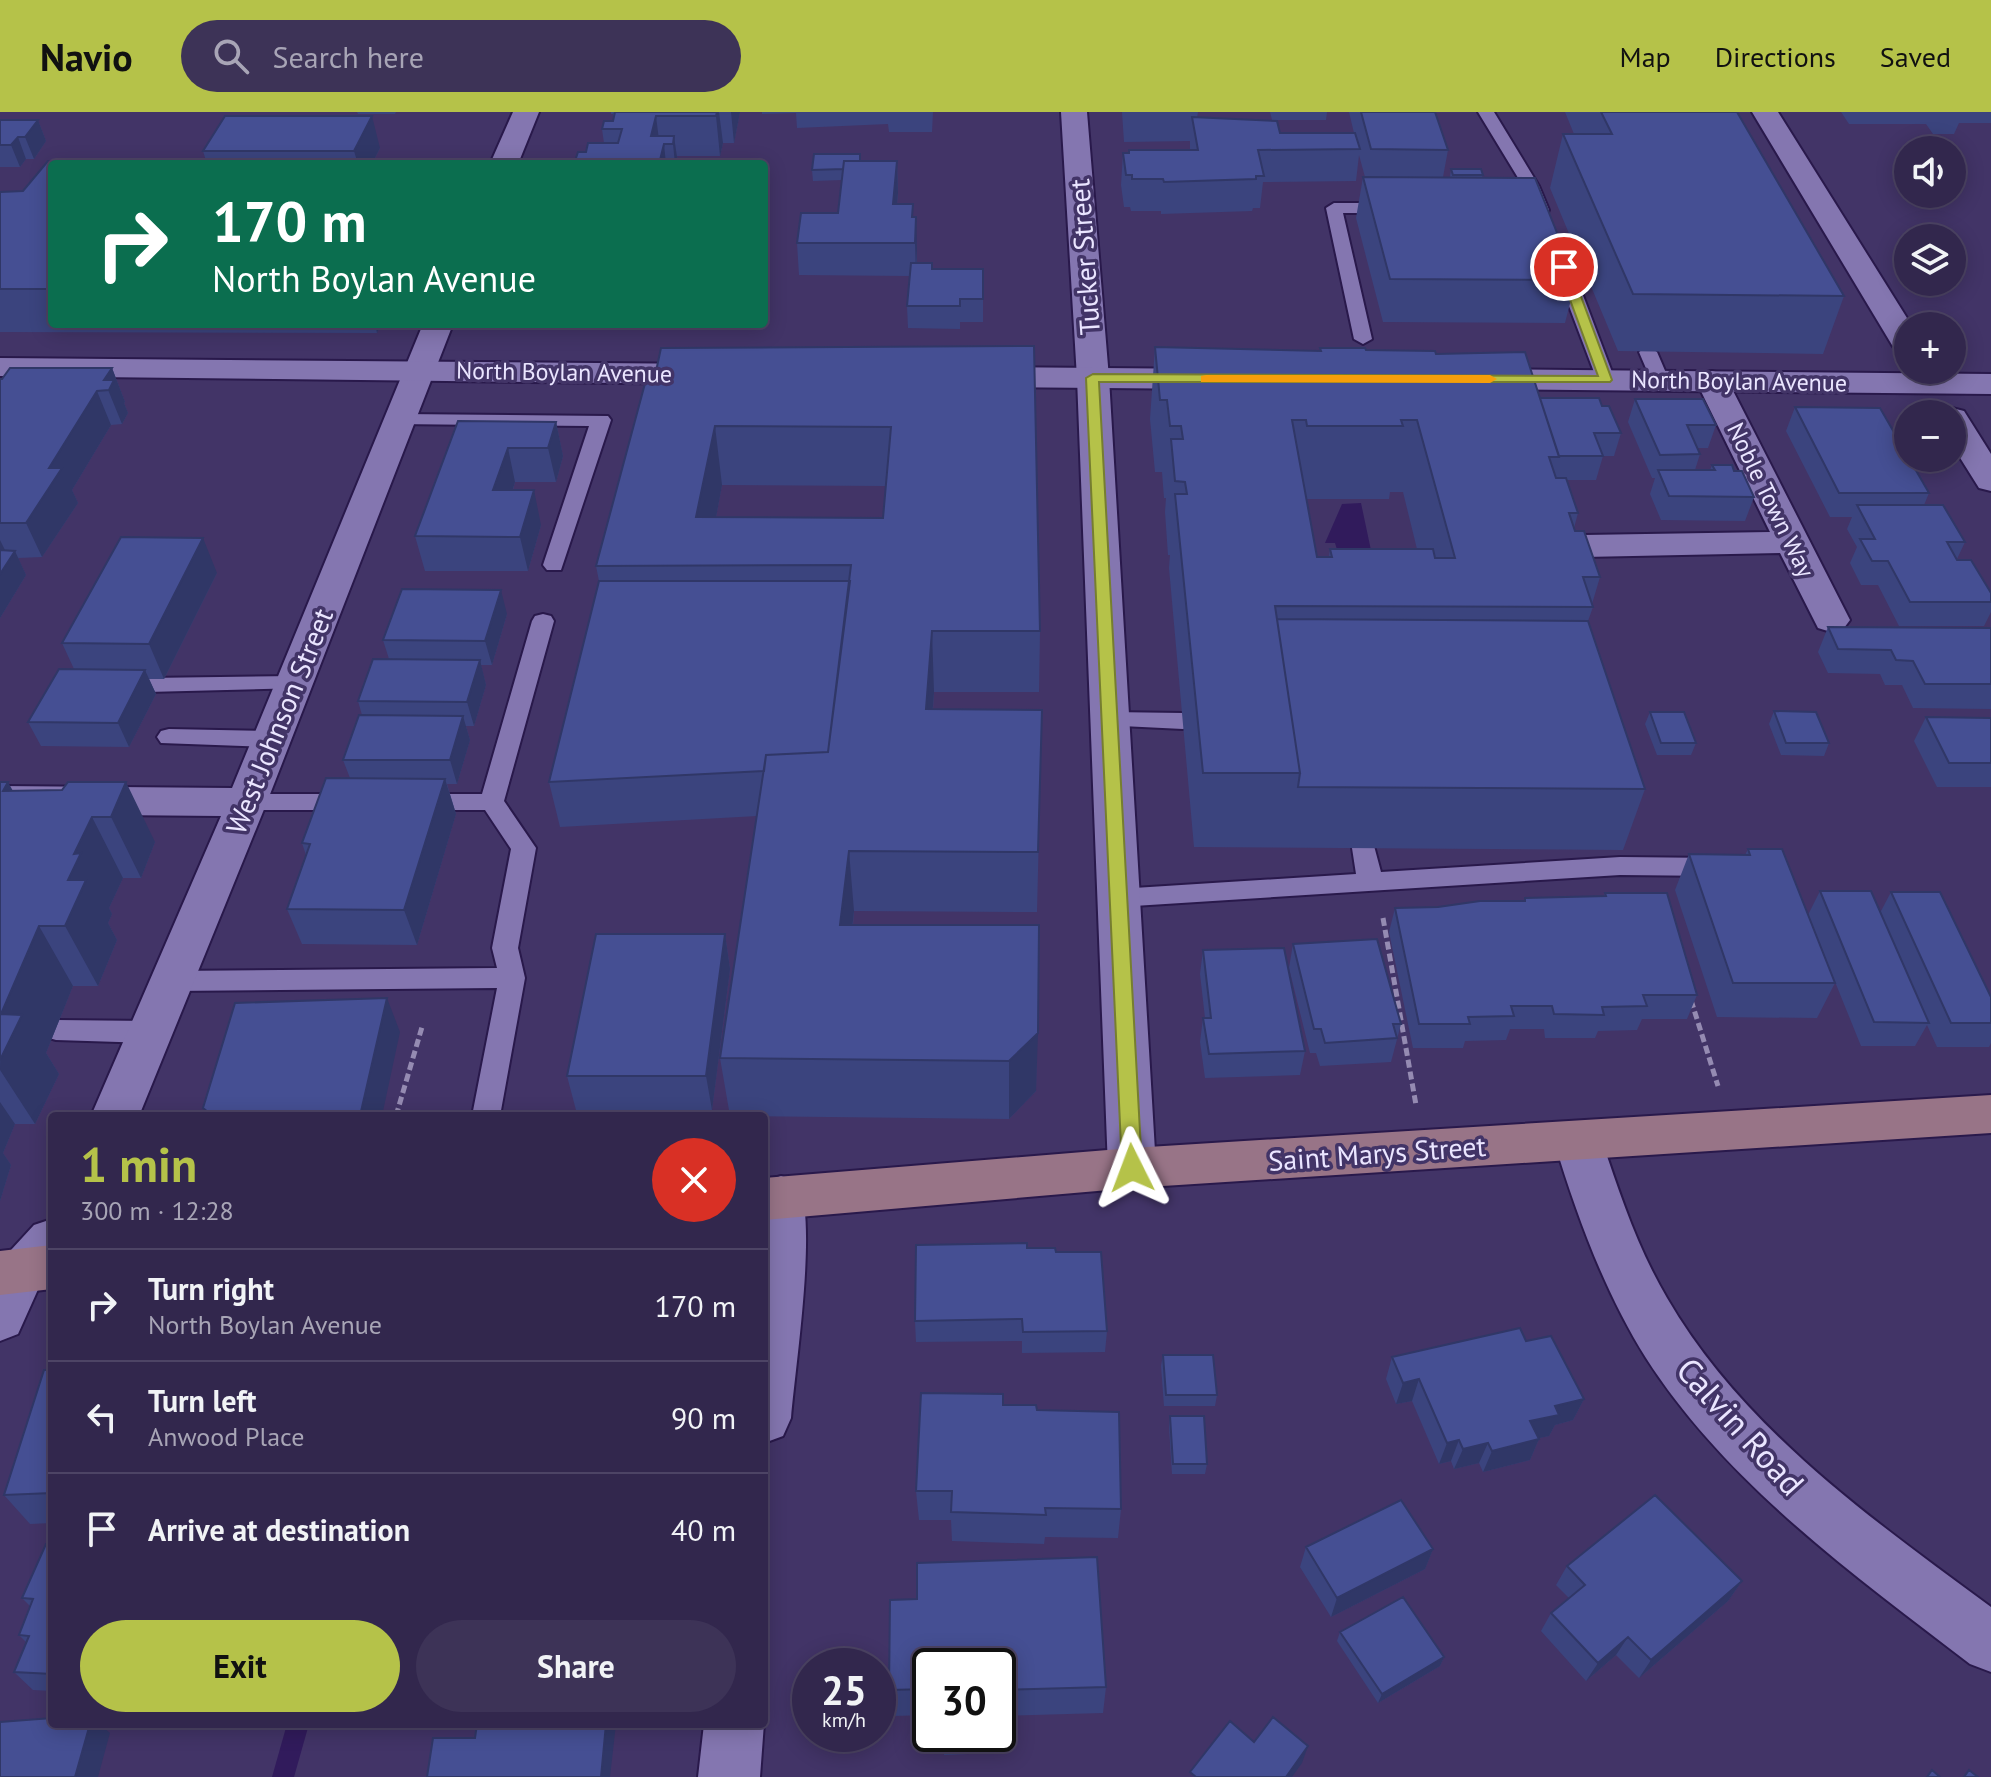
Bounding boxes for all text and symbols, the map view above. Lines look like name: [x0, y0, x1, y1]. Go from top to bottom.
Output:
search box: [181, 20, 741, 92]
text: Navio: [40, 32, 133, 81]
icon: search: [209, 34, 253, 78]
text: Search here: [273, 37, 424, 76]
text: Map: [1620, 38, 1671, 75]
text: Directions: [1715, 38, 1836, 75]
text: Saved: [1880, 38, 1951, 75]
map controls: [1894, 136, 1966, 472]
button: sound: [1894, 136, 1966, 208]
street label: Tucker Street: [1060, 177, 1108, 336]
text: 170 m: [212, 185, 367, 257]
icon: right: [80, 192, 184, 296]
button: layers: [1894, 224, 1966, 296]
pin: [1530, 233, 1598, 301]
icon: arrive: [1542, 245, 1586, 289]
text: North Boylan Avenue: [212, 255, 536, 302]
button: +: [1894, 312, 1966, 384]
street label: North Boylan Avenue: [456, 355, 672, 389]
street label: North Boylan Avenue: [1631, 364, 1847, 398]
button: −: [1894, 400, 1966, 472]
street label: Noble Town Way: [1720, 418, 1822, 582]
street label: West Johnson Street: [217, 602, 341, 839]
position arrow: [1090, 1126, 1174, 1210]
street label: Saint Marys Street: [1267, 1127, 1487, 1179]
text: 1 min: [80, 1133, 197, 1195]
button: close: [652, 1138, 736, 1222]
text: 300 m · 12:28: [80, 1194, 234, 1227]
text: Turn right: [148, 1269, 274, 1308]
icon: right: [80, 1283, 124, 1327]
text: 170 m: [655, 1286, 736, 1325]
text: North Boylan Avenue: [148, 1308, 382, 1341]
street label: Calvin Road: [1668, 1348, 1814, 1504]
text: Turn left: [148, 1381, 256, 1420]
icon: left: [80, 1395, 124, 1439]
text: 90 m: [671, 1398, 736, 1437]
text: Anwood Place: [148, 1420, 304, 1453]
icon: arrive: [80, 1507, 124, 1551]
text: Arrive at destination: [148, 1510, 410, 1549]
text: 40 m: [671, 1510, 736, 1549]
button: Exit: [80, 1620, 400, 1712]
button: Share: [416, 1620, 736, 1712]
speed limit sign: 30: [912, 1648, 1016, 1752]
text: 25: [821, 1664, 867, 1716]
text: km/h: [822, 1707, 866, 1733]

